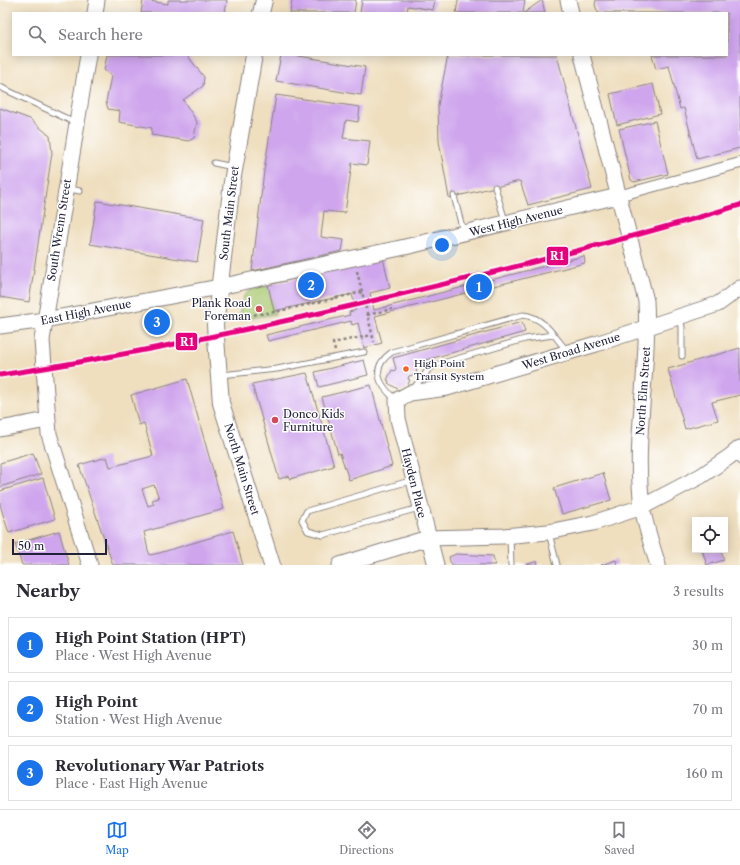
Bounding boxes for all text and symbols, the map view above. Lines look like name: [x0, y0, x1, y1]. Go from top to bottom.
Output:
search box: [12, 12, 728, 56]
icon: search: [26, 23, 48, 45]
text: Search here: [58, 25, 143, 44]
street label: South Main Street: [216, 165, 242, 261]
street label: South Wrenn Street: [44, 178, 74, 282]
street label: West High Avenue: [467, 203, 564, 240]
your location: [432, 235, 452, 255]
line badge: R1: [546, 246, 569, 266]
text: R1: [550, 249, 564, 263]
pin: 2: [298, 270, 324, 300]
pin: 1: [466, 272, 492, 302]
street label: East High Avenue: [40, 296, 132, 328]
place label: Plank Road Foreman: [192, 296, 251, 323]
marker: Plank Road Foreman: [254, 304, 264, 314]
pin: 3: [144, 307, 170, 337]
street label: West Broad Avenue: [519, 329, 622, 373]
line badge: R1: [175, 332, 198, 351]
text: R1: [180, 335, 194, 349]
street label: North Elm Street: [633, 346, 653, 436]
place label: High Point Transit System: [414, 357, 485, 383]
marker: High Point Transit System: [401, 364, 411, 374]
place label: Donco Kids Furniture: [283, 407, 345, 434]
marker: Donco Kids Furniture: [270, 415, 280, 425]
street label: North Main Street: [221, 421, 263, 517]
street label: Hayden Place: [399, 447, 429, 519]
map controls: [692, 517, 728, 553]
button: locate: [692, 517, 728, 553]
scale bar: [12, 537, 107, 556]
text: 50 m: [18, 539, 44, 553]
text: Nearby: [16, 581, 80, 601]
text: 3 results: [673, 583, 724, 599]
text: High Point Station (HPT): [55, 628, 246, 647]
text: 1: [27, 637, 33, 653]
text: 30 m: [692, 637, 723, 653]
text: Place · West High Avenue: [55, 647, 212, 663]
text: High Point: [55, 692, 138, 711]
text: 2: [26, 701, 34, 717]
text: 70 m: [693, 701, 723, 717]
text: Station · West High Avenue: [55, 711, 222, 727]
text: Revolutionary War Patriots: [55, 756, 264, 775]
text: 3: [26, 765, 34, 781]
text: 160 m: [686, 765, 723, 781]
text: Place · East High Avenue: [55, 775, 208, 791]
tab: Map: [105, 819, 129, 857]
tab: Directions: [339, 819, 394, 857]
tab: Saved: [604, 819, 635, 857]

